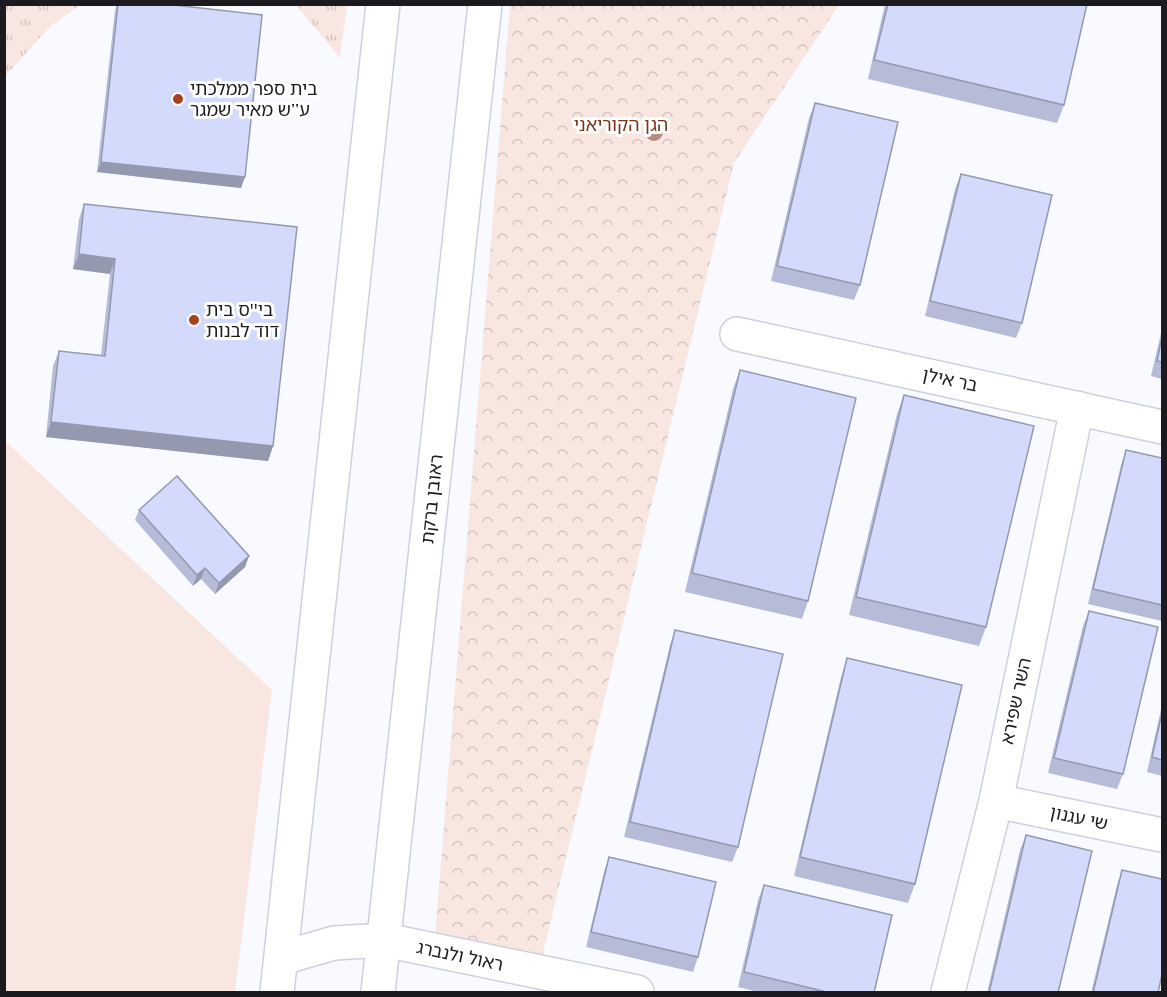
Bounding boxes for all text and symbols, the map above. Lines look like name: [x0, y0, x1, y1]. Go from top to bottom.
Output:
place label: בית ספר ממלכתי ע’’ש מאיר שמגר: [190, 77, 318, 121]
marker: בית ספר ממלכתי ע’’ש מאיר שמגר: [171, 92, 185, 106]
park label: הגן הקוריאני: [574, 113, 668, 136]
place label: בי''ס בית דוד לבנות: [206, 298, 279, 342]
marker: בי''ס בית דוד לבנות: [187, 313, 201, 327]
street label: בר אילן: [921, 362, 980, 397]
street label: ראובן ברקת: [415, 453, 448, 545]
street label: השר שפירא: [995, 655, 1036, 746]
street label: שי עגנון: [1048, 800, 1110, 835]
street label: ראול ולנברג: [415, 935, 506, 976]

